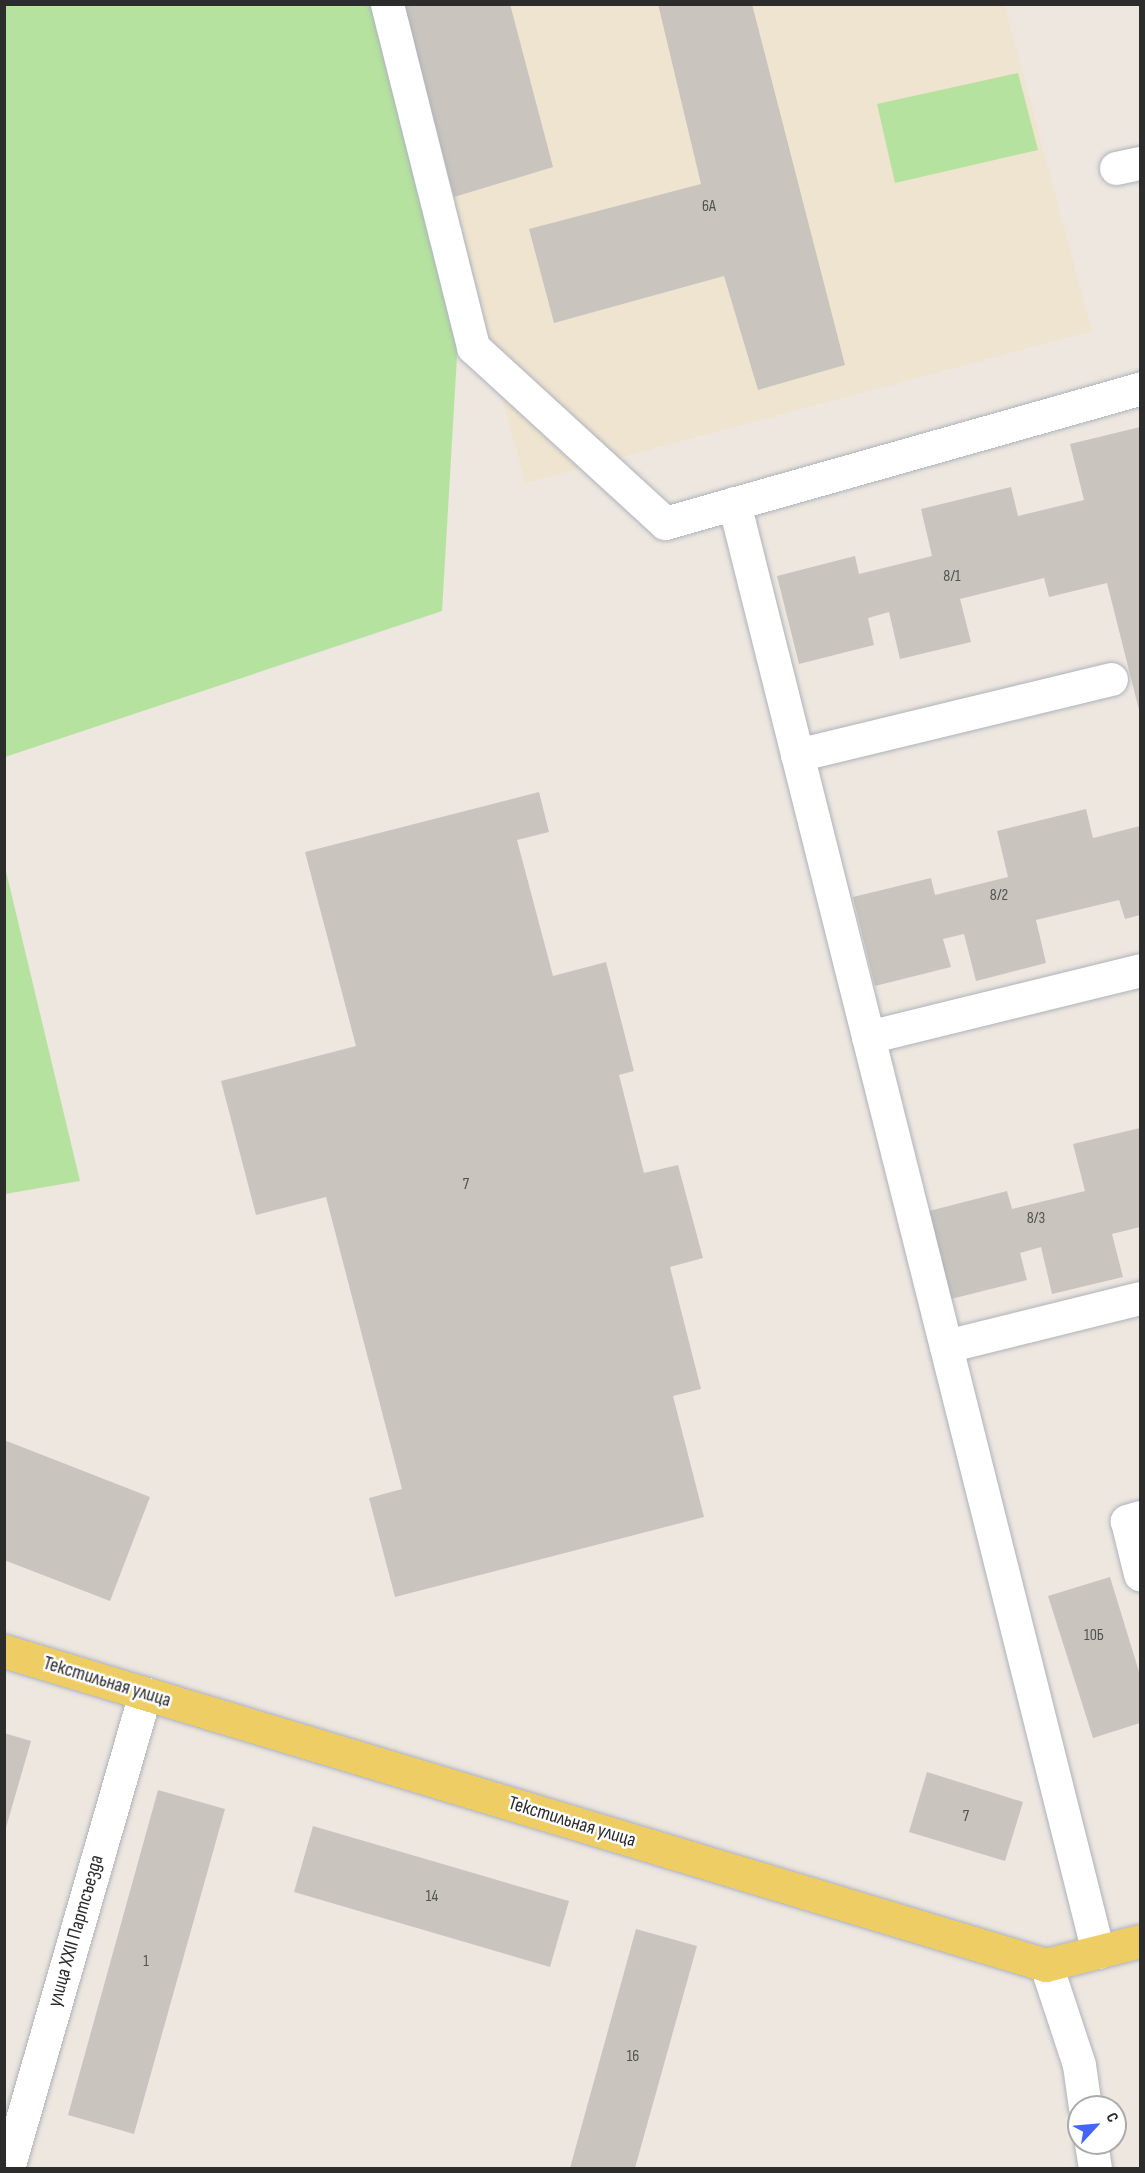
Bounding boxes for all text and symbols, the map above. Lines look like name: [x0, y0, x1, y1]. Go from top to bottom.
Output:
house number: 6А: [702, 197, 716, 217]
house number: 8/1: [943, 567, 961, 587]
house number: 8/2: [990, 886, 1008, 906]
house number: 7: [463, 1175, 469, 1195]
house number: 8/3: [1027, 1209, 1045, 1229]
house number: 10Б: [1084, 1626, 1104, 1646]
street label: Текстильная улица: [40, 1651, 174, 1713]
street label: Текстильная улица: [505, 1791, 639, 1853]
house number: 7: [963, 1807, 969, 1827]
street label: улица XXII Партсъезда: [43, 1852, 109, 2010]
house number: 14: [426, 1887, 438, 1907]
house number: 1: [143, 1952, 149, 1972]
house number: 16: [627, 2047, 639, 2067]
north arrow: [1067, 2095, 1127, 2155]
text: С: [1101, 2110, 1122, 2126]

